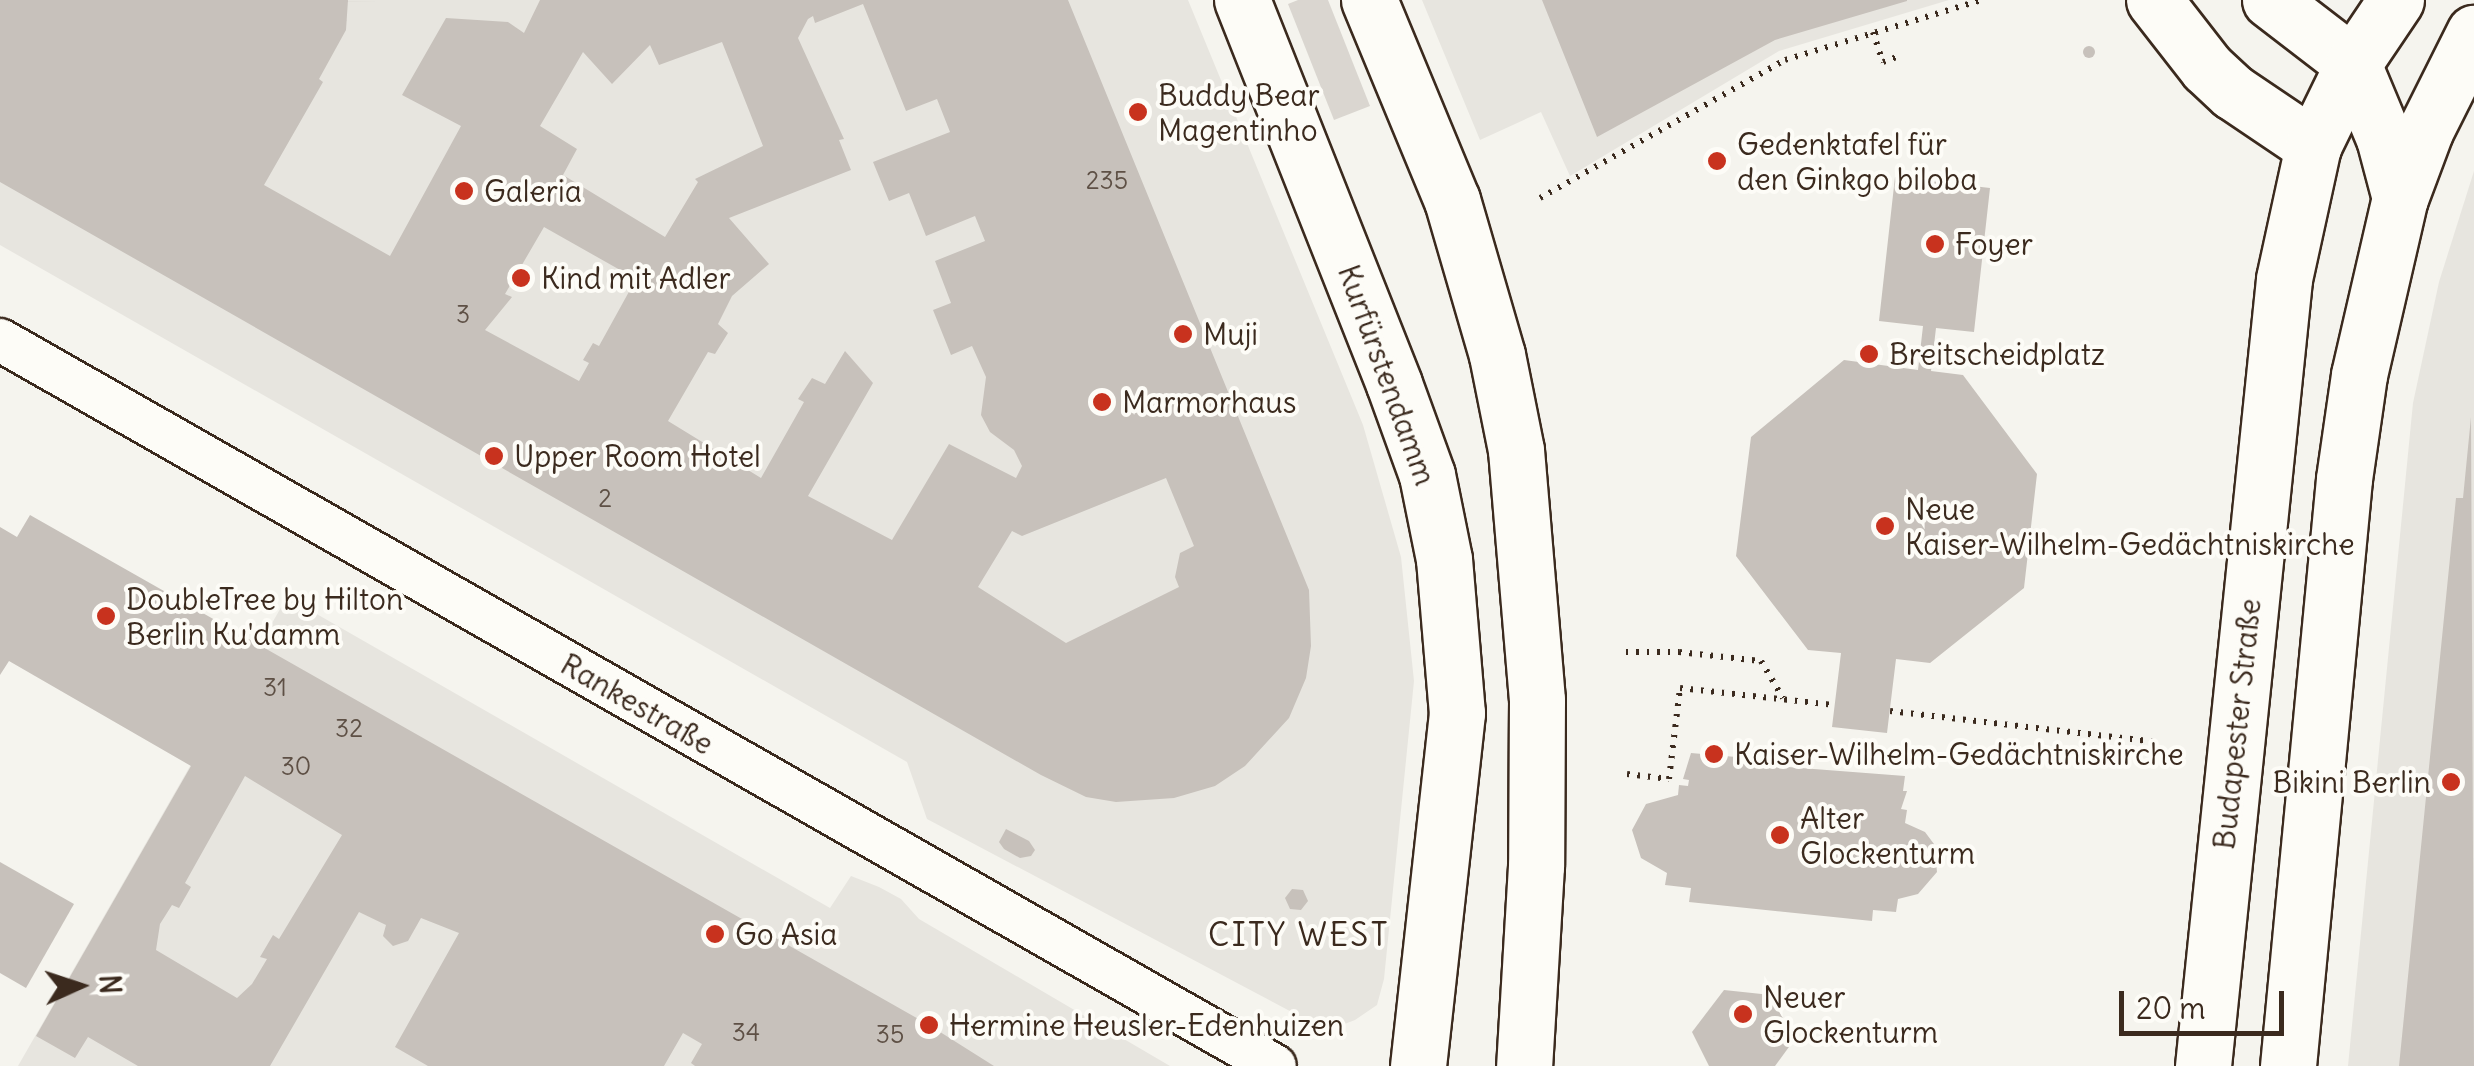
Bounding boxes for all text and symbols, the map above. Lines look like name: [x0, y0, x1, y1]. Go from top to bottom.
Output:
place label: Buddy Bear Magentinho: [1158, 77, 1320, 148]
marker: Buddy Bear Magentinho: [1127, 101, 1149, 123]
place label: Gedenktafel für den Ginkgo biloba: [1737, 126, 1977, 196]
marker: Gedenktafel für den Ginkgo biloba: [1706, 150, 1728, 172]
house number: 235: [1086, 165, 1128, 195]
place label: Galeria: [484, 173, 582, 209]
marker: Galeria: [453, 180, 475, 202]
place label: Foyer: [1955, 226, 2033, 262]
marker: Foyer: [1924, 233, 1946, 255]
place label: Kind mit Adler: [541, 260, 731, 296]
street label: Kurfürstendamm: [1330, 260, 1444, 490]
marker: Kind mit Adler: [510, 267, 532, 289]
house number: 3: [456, 299, 470, 329]
place label: Muji: [1203, 316, 1258, 352]
marker: Muji: [1172, 323, 1194, 345]
place label: Breitscheidplatz: [1889, 336, 2105, 372]
marker: Breitscheidplatz: [1858, 343, 1880, 365]
place label: Marmorhaus: [1122, 384, 1296, 420]
marker: Marmorhaus: [1091, 391, 1113, 413]
place label: Upper Room Hotel: [514, 438, 761, 474]
marker: Upper Room Hotel: [483, 445, 505, 467]
house number: 2: [598, 483, 612, 513]
place label: Neue Kaiser-Wilhelm-Gedächtniskirche: [1905, 491, 2355, 562]
marker: Neue Kaiser-Wilhelm-Gedächtniskirche: [1874, 515, 1896, 537]
place label: DoubleTree by Hilton Berlin Ku'damm: [126, 581, 403, 652]
street label: Budapester Straße: [2206, 597, 2268, 851]
marker: DoubleTree by Hilton Berlin Ku'damm: [95, 605, 117, 627]
street label: Rankestraße: [554, 646, 720, 762]
house number: 31: [263, 672, 287, 702]
house number: 32: [335, 713, 363, 743]
place label: Kaiser-Wilhelm-Gedächtniskirche: [1734, 736, 2184, 772]
marker: Kaiser-Wilhelm-Gedächtniskirche: [1703, 743, 1725, 765]
house number: 30: [281, 751, 311, 781]
place label: Bikini Berlin: [2273, 764, 2431, 800]
marker: Bikini Berlin: [2440, 771, 2462, 793]
place label: Alter Glockenturm: [1800, 800, 1975, 870]
marker: Alter Glockenturm: [1769, 824, 1791, 846]
place label: Go Asia: [735, 916, 837, 952]
district label: CITY WEST: [1208, 916, 1390, 954]
marker: Go Asia: [704, 923, 726, 945]
north arrow: [30, 936, 130, 1036]
scale bar: [2124, 971, 2289, 1033]
text: N: [91, 974, 128, 995]
place label: Neuer Glockenturm: [1763, 979, 1938, 1050]
text: 20 m: [2136, 989, 2206, 1027]
marker: Neuer Glockenturm: [1732, 1003, 1754, 1025]
place label: Hermine Heusler-Edenhuizen: [949, 1007, 1344, 1043]
marker: Hermine Heusler-Edenhuizen: [918, 1014, 940, 1036]
house number: 34: [732, 1017, 760, 1047]
house number: 35: [876, 1019, 904, 1049]

